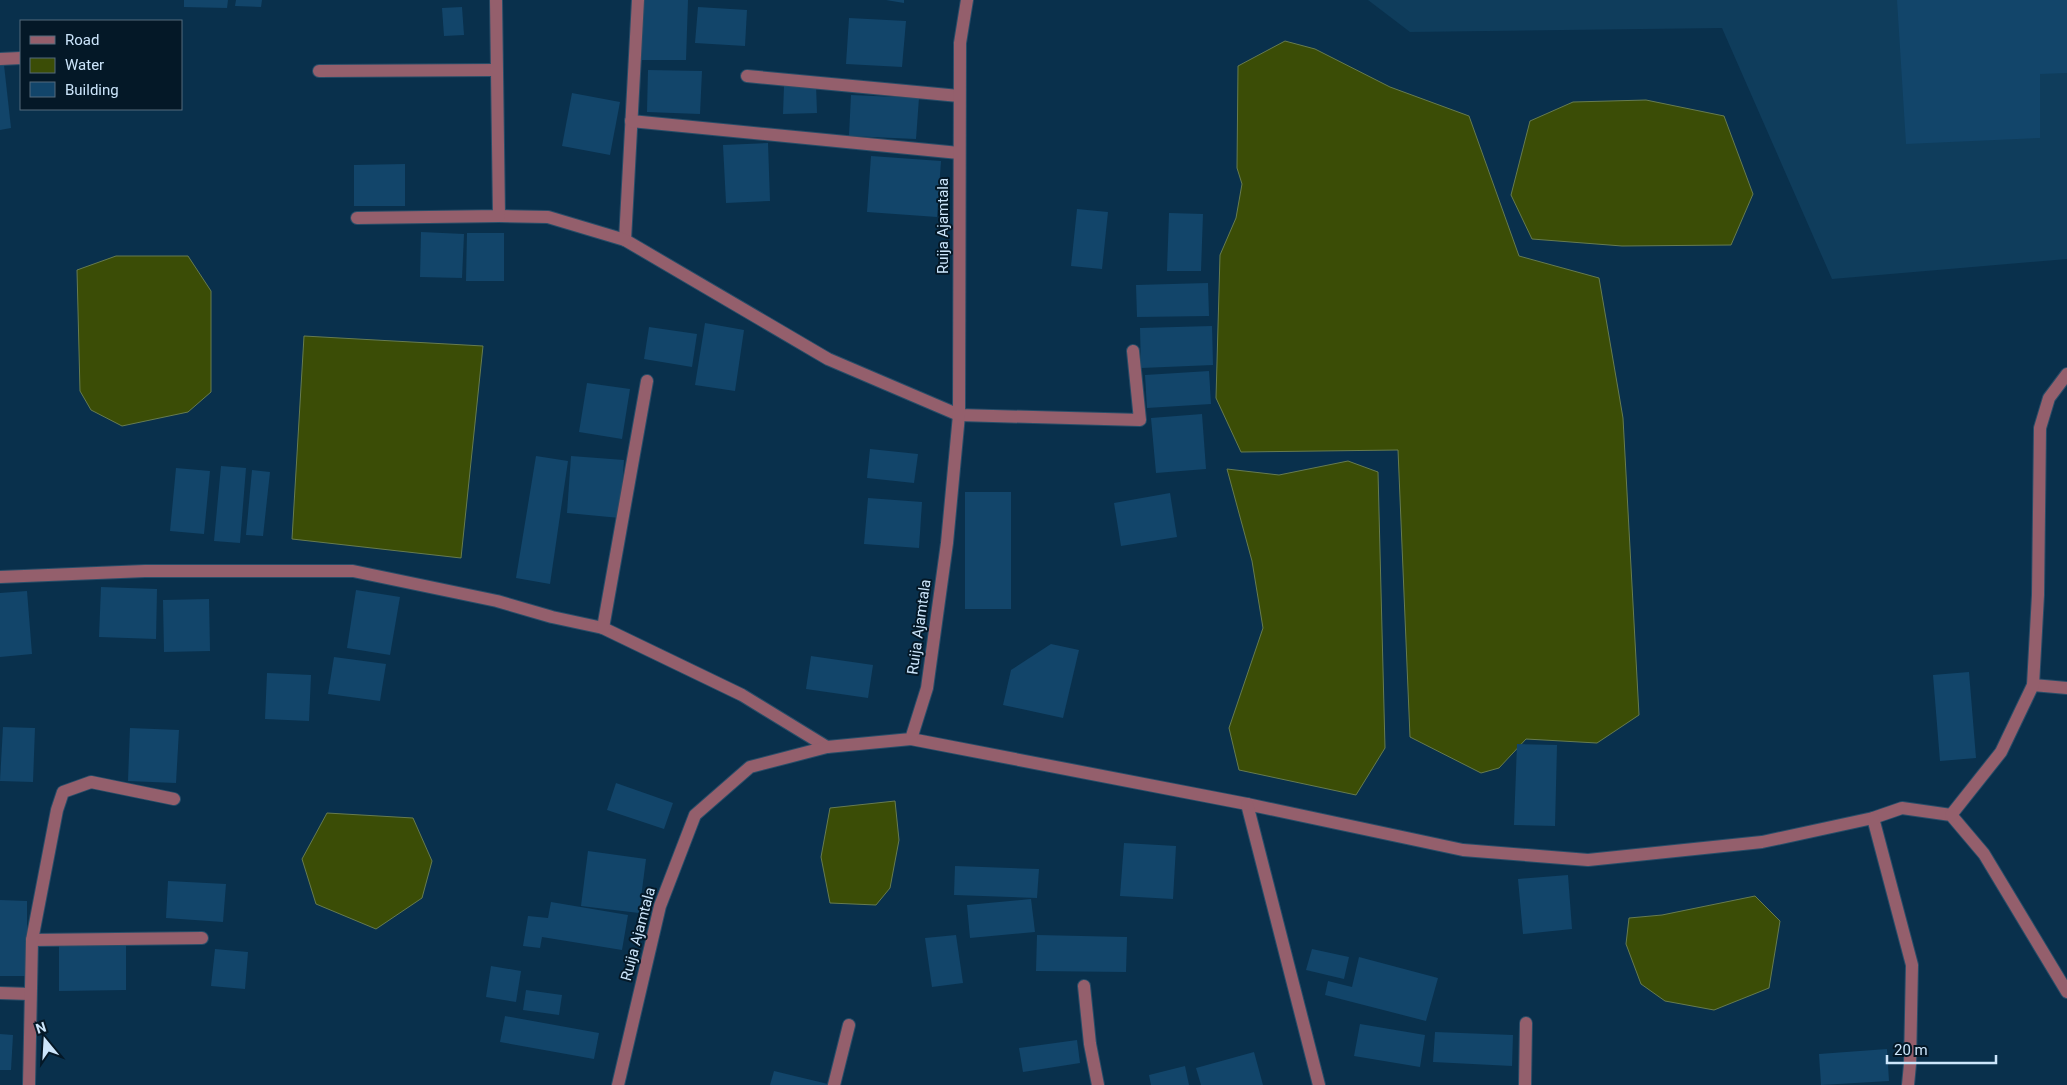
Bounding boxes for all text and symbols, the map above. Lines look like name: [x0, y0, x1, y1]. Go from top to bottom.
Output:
legend: [20, 20, 182, 110]
text: Road: [65, 31, 99, 49]
text: Water: [65, 56, 104, 74]
text: Building: [65, 81, 119, 99]
street label: Ruija Ajamtala: [934, 178, 952, 274]
street label: Ruija Ajamtala: [903, 578, 935, 676]
street label: Ruija Ajamtala: [617, 885, 659, 983]
north arrow: [20, 1015, 70, 1065]
text: N: [34, 1018, 48, 1037]
scale bar: [1887, 1032, 1996, 1064]
text: 20 m: [1894, 1041, 1928, 1059]

